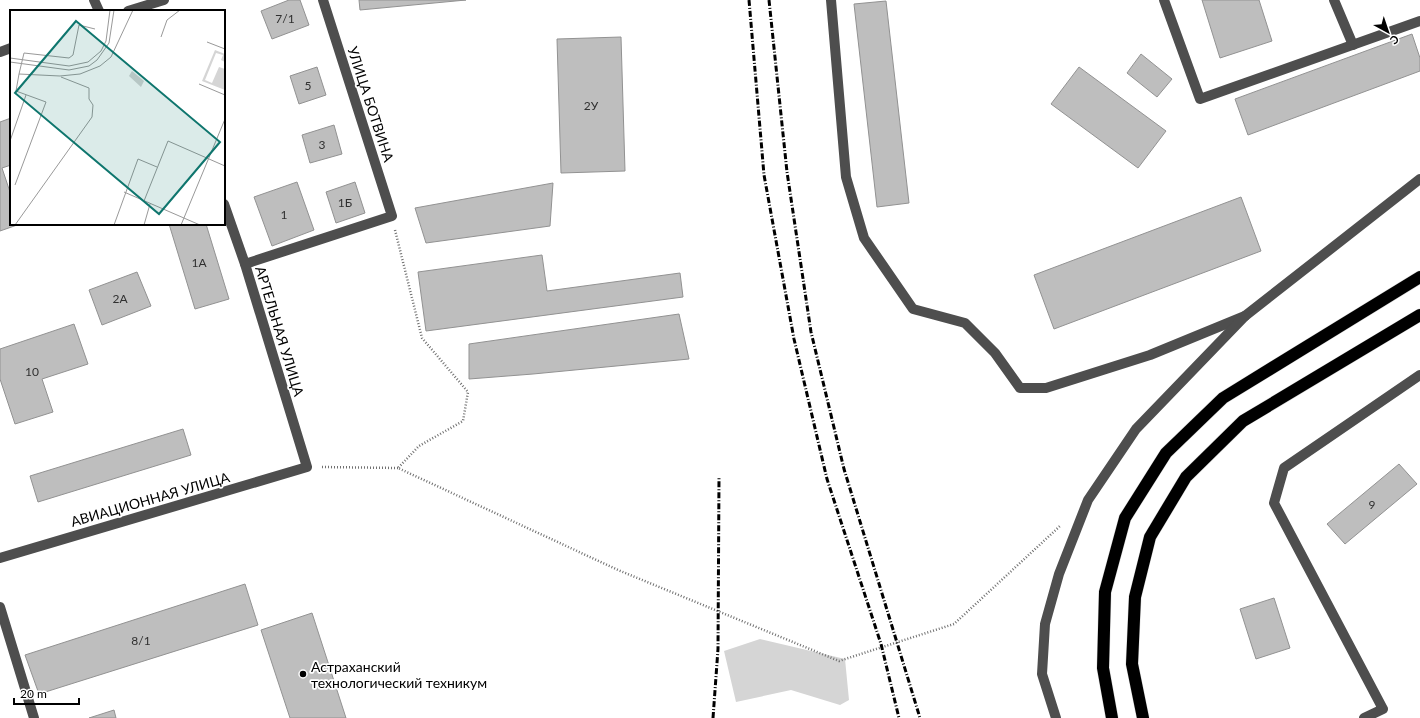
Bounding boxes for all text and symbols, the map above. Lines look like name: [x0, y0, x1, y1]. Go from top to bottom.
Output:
inset map: [10, 10, 225, 225]
house number: 7/1: [275, 11, 295, 26]
north arrow: [1368, 12, 1408, 52]
text: С: [1387, 33, 1402, 48]
street label: УЛИЦА БОТВИНА: [344, 44, 398, 164]
house number: 5: [305, 78, 312, 93]
house number: 2У: [584, 98, 599, 113]
house number: 3: [319, 137, 326, 152]
house number: 1Б: [338, 195, 352, 210]
house number: 1: [281, 207, 288, 222]
house number: 1А: [191, 255, 207, 270]
street label: АРТЕЛЬНАЯ УЛИЦА: [252, 264, 308, 399]
house number: 2А: [112, 291, 128, 306]
house number: 10: [25, 364, 39, 379]
street label: АВИАЦИОННАЯ УЛИЦА: [69, 468, 232, 530]
house number: 9: [1369, 497, 1376, 512]
house number: 8/1: [131, 633, 151, 648]
place label: Астраханский технологический техникум: [311, 658, 487, 691]
marker: Астраханский технологический техникум: [298, 669, 308, 679]
scale bar: [14, 680, 79, 706]
text: 20 m: [20, 686, 47, 701]

